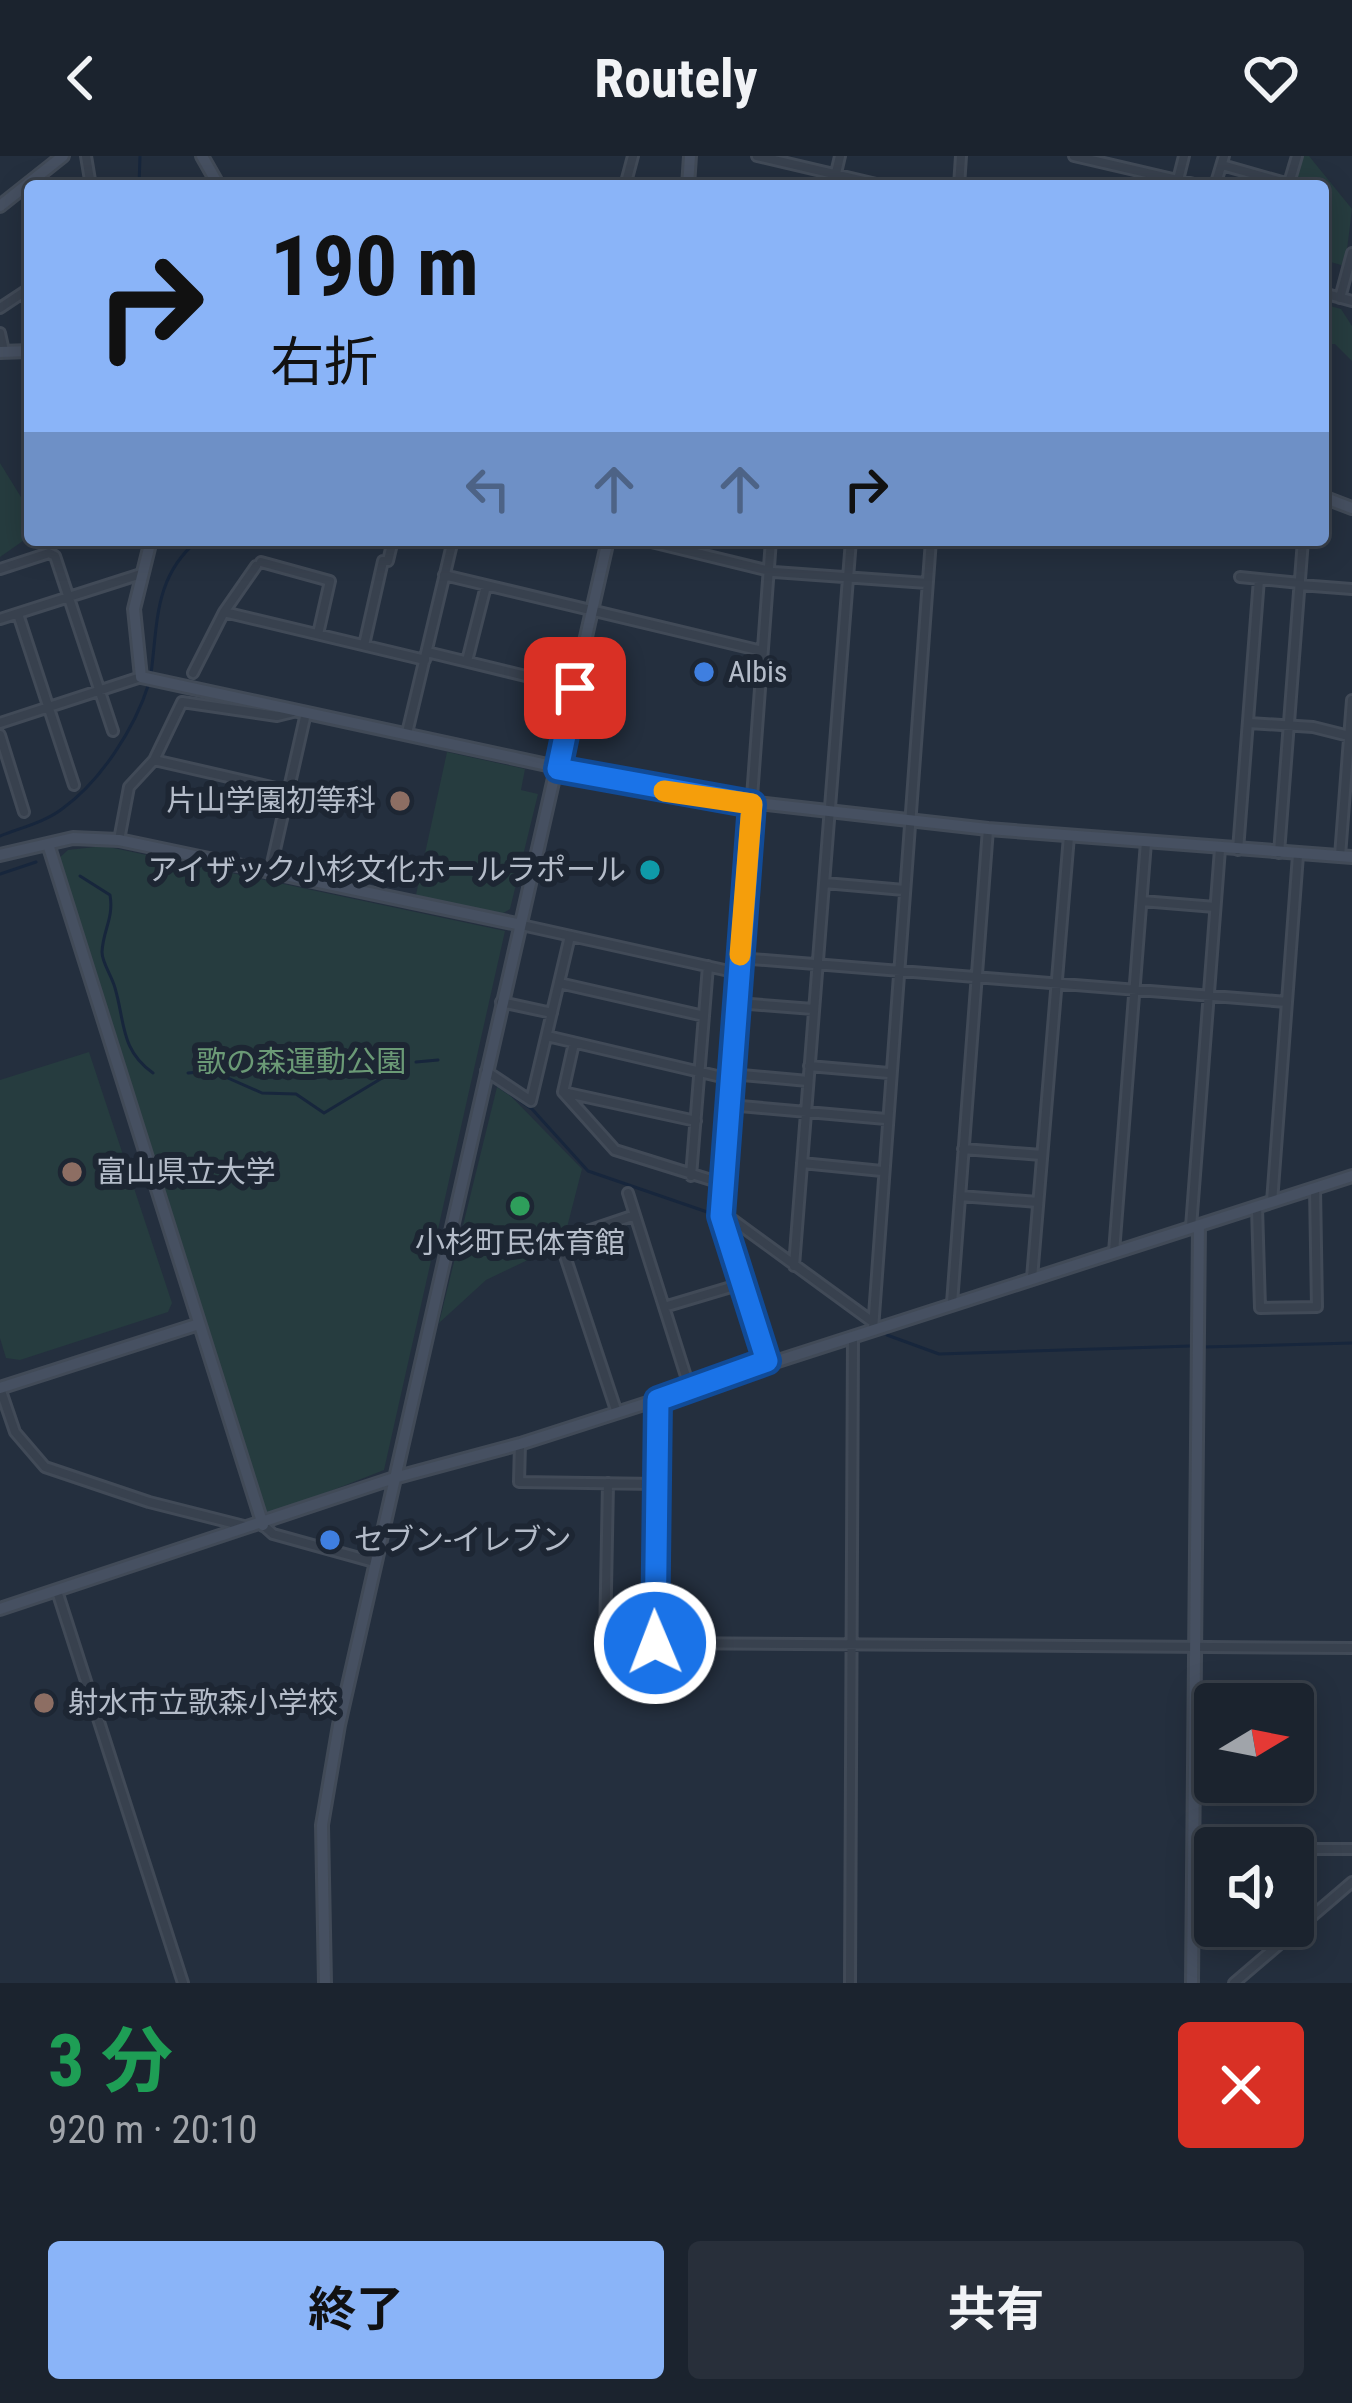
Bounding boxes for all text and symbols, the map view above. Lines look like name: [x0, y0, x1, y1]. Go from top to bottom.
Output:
icon: back: [48, 45, 114, 111]
icon: heart: [1238, 45, 1304, 111]
text: Routely: [594, 47, 758, 110]
text: 190 m: [270, 217, 479, 316]
icon: right: [72, 228, 228, 384]
text: 右折: [270, 331, 378, 394]
icon: left: [455, 456, 521, 522]
icon: ahead: [581, 456, 647, 522]
icon: ahead: [707, 456, 773, 522]
icon: right: [833, 456, 899, 522]
pin: [524, 637, 626, 739]
place label: Albis: [728, 654, 788, 689]
icon: arrive: [542, 655, 608, 721]
marker: Albis: [691, 659, 717, 685]
place label: 片山学園初等科: [166, 783, 376, 818]
marker: 片山学園初等科: [387, 788, 413, 814]
place label: アイザック小杉文化ホールラポール: [148, 852, 626, 887]
marker: アイザック小杉文化ホールラポール: [637, 857, 663, 883]
park label: 歌の森運動公園: [196, 1044, 406, 1079]
place label: 富山県立大学: [96, 1154, 276, 1189]
marker: 富山県立大学: [59, 1159, 85, 1185]
marker: 小杉町民体育館: [507, 1193, 533, 1219]
place label: 小杉町民体育館: [415, 1225, 625, 1260]
place label: セブン-イレブン: [354, 1522, 571, 1557]
marker: セブン-イレブン: [317, 1527, 343, 1553]
position arrow: [592, 1580, 718, 1706]
north arrow: [1194, 1683, 1314, 1803]
map controls: [1194, 1683, 1314, 1947]
place label: 射水市立歌森小学校: [68, 1685, 338, 1720]
marker: 射水市立歌森小学校: [31, 1690, 57, 1716]
button: sound: [1194, 1827, 1314, 1947]
text: 3 分: [48, 2019, 173, 2104]
button: close: [1178, 2022, 1304, 2148]
text: 920 m · 20:10: [48, 2107, 258, 2153]
button: 終了: [48, 2241, 664, 2379]
button: 共有: [688, 2241, 1304, 2379]

